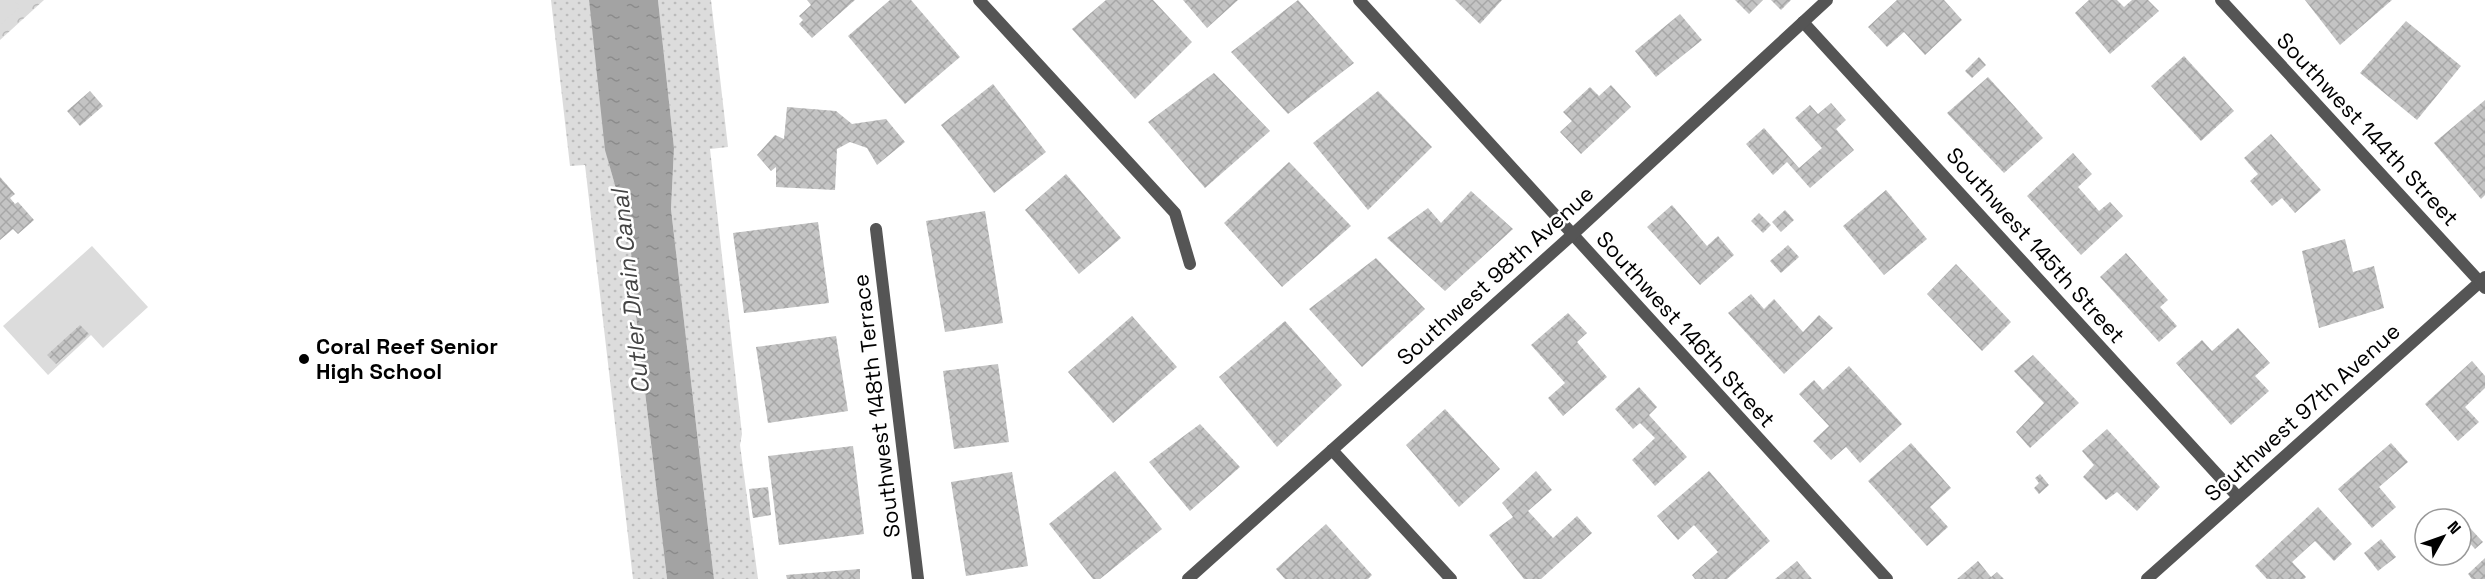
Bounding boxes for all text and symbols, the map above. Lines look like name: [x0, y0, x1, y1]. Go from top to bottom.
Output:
street label: Southwest 144th Street: [2271, 26, 2465, 232]
street label: Southwest 145th Street: [1941, 141, 2131, 349]
street label: Southwest 98th Avenue: [1391, 179, 1599, 371]
water label: Cutler Drain Canal: [604, 185, 656, 396]
street label: Southwest 146th Street: [1590, 225, 1782, 433]
street label: Southwest 148th Terrace: [846, 273, 906, 539]
street label: Southwest 97th Avenue: [2198, 317, 2406, 507]
place label: Coral Reef Senior High School: [316, 332, 498, 385]
marker: Coral Reef Senior High School: [297, 352, 311, 366]
north arrow: [2413, 507, 2473, 567]
text: N: [2443, 517, 2466, 539]

